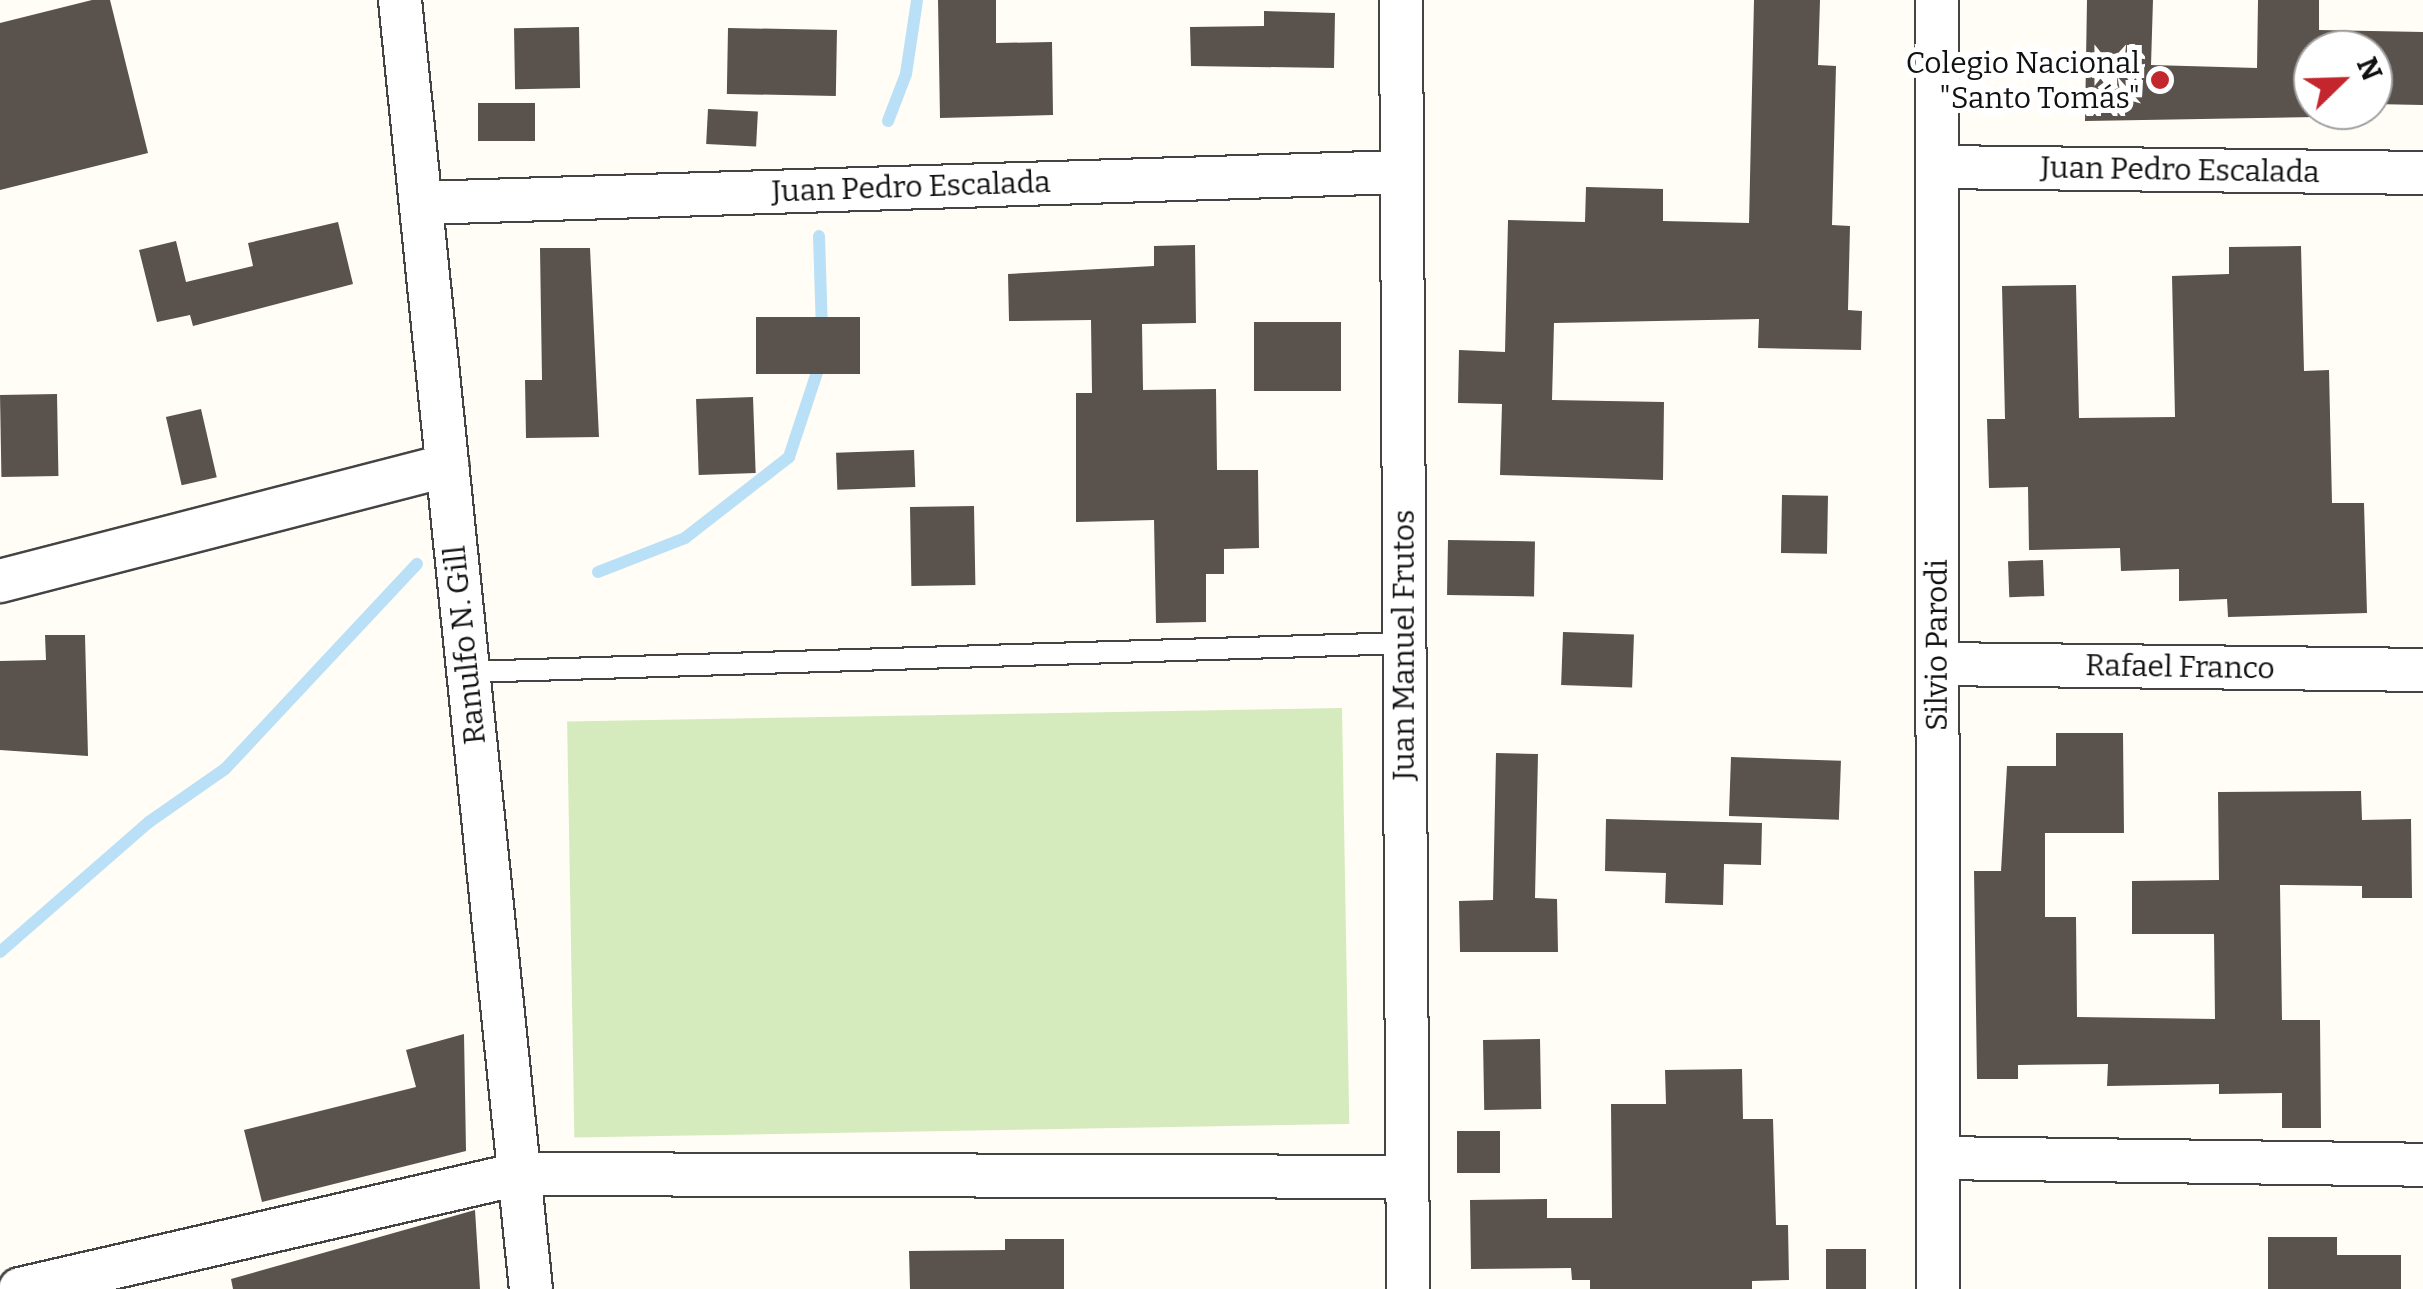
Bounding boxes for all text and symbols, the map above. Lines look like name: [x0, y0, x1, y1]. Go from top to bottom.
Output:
north arrow: [2293, 30, 2393, 130]
place label: Colegio Nacional "Santo Tomás": [1906, 45, 2140, 116]
text: N: [2350, 52, 2389, 85]
marker: Colegio Nacional "Santo Tomás": [2149, 69, 2171, 91]
street label: Juan Pedro Escalada: [2040, 150, 2320, 190]
street label: Juan Pedro Escalada: [771, 164, 1051, 210]
street label: Juan Manuel Frutos: [1386, 510, 1422, 780]
street label: Ranulfo N. Gill: [437, 544, 493, 746]
street label: Silvio Parodi: [1919, 559, 1955, 731]
street label: Rafael Franco: [2085, 647, 2275, 687]

